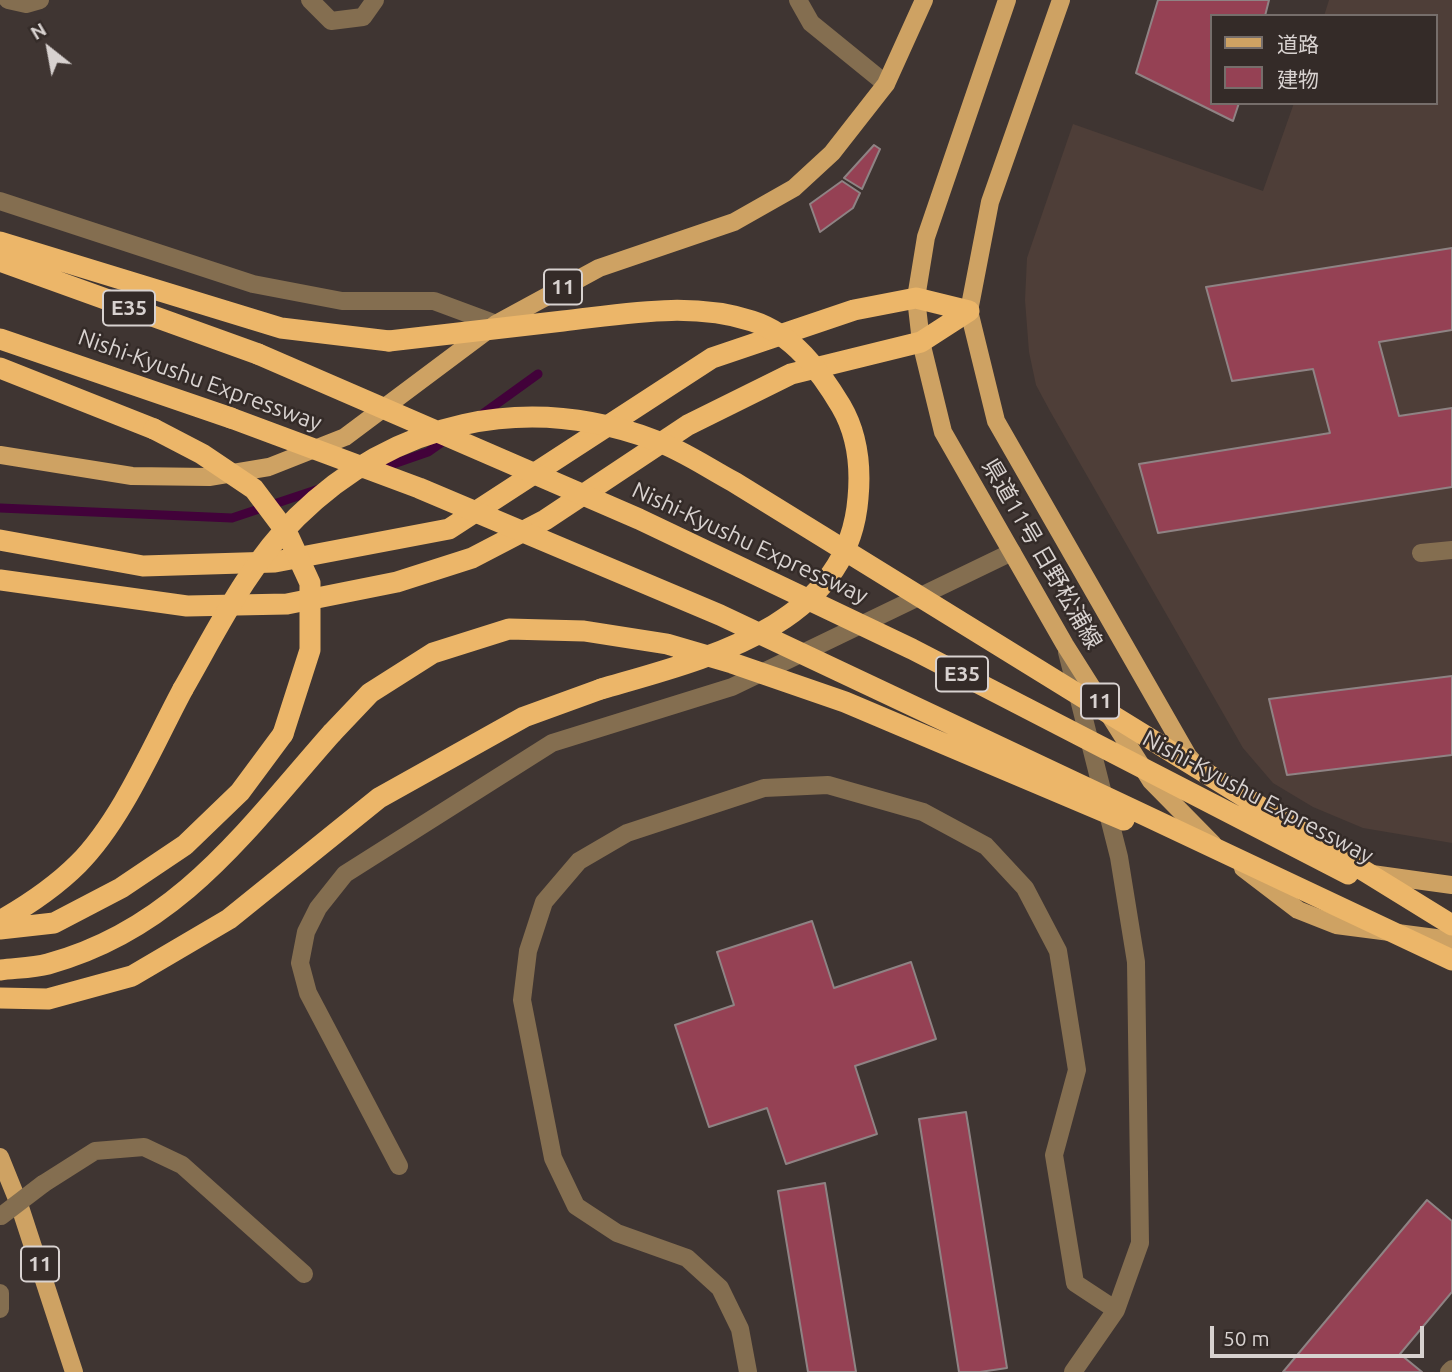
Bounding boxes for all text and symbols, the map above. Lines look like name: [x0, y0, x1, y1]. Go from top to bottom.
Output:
north arrow: [14, 14, 84, 84]
legend: [1210, 14, 1438, 105]
text: N: [26, 18, 50, 44]
text: 道路: [1277, 32, 1319, 56]
text: 建物: [1277, 67, 1319, 91]
road number: 11: [544, 270, 582, 304]
road number: E35: [103, 290, 155, 326]
street label: Nishi-Kyushu Expressway: [74, 323, 326, 437]
street label: 県道11号 日野松浦線: [976, 454, 1108, 654]
street label: Nishi-Kyushu Expressway: [628, 476, 872, 610]
road number: E35: [936, 656, 988, 692]
road number: 11: [1081, 684, 1119, 718]
street label: Nishi-Kyushu Expressway: [1138, 724, 1378, 870]
road number: 11: [21, 1246, 59, 1282]
scale bar: [1214, 1312, 1428, 1356]
text: 50 m: [1223, 1326, 1270, 1350]

